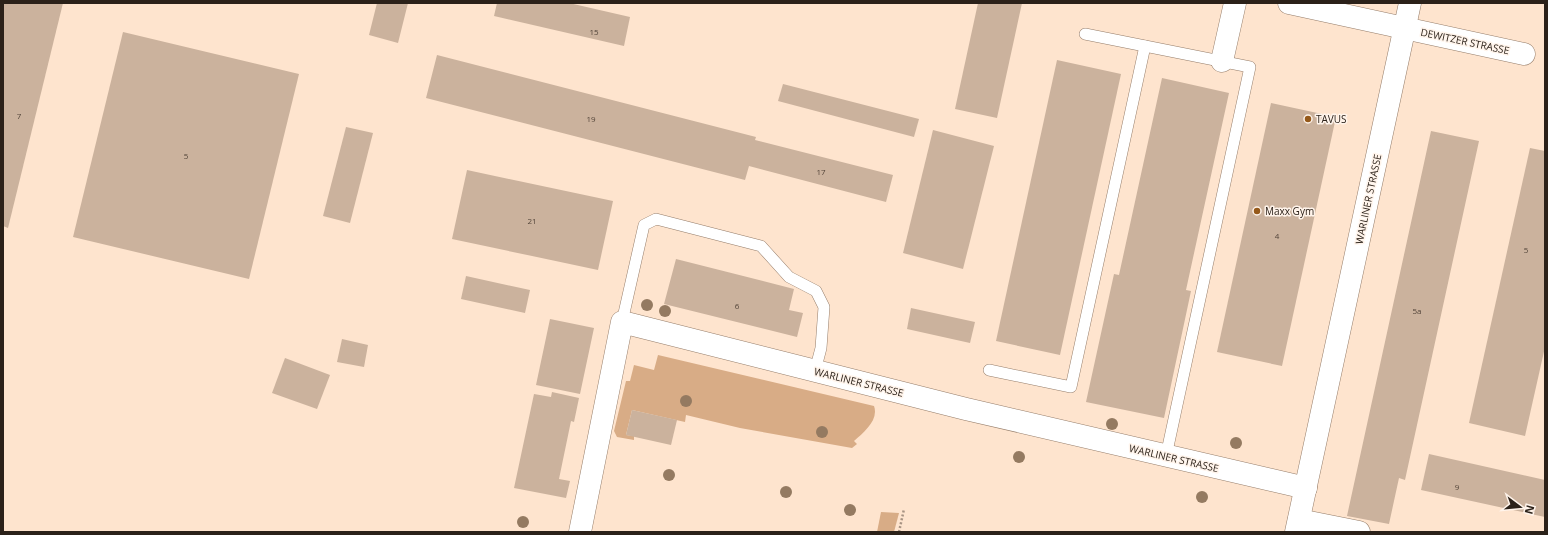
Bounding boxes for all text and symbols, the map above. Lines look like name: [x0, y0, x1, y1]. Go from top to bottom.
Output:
street label: DEWITZER STRASSE: [1419, 25, 1511, 57]
house number: 15: [589, 26, 599, 37]
house number: 7: [17, 110, 22, 121]
place label: TAVUS: [1316, 112, 1347, 126]
house number: 19: [586, 113, 596, 124]
marker: TAVUS: [1303, 114, 1313, 124]
house number: 5: [184, 150, 189, 161]
street label: WARLINER STRASSE: [1352, 153, 1384, 245]
house number: 17: [816, 166, 826, 177]
place label: Maxx Gym: [1265, 204, 1314, 218]
marker: Maxx Gym: [1252, 206, 1262, 216]
house number: 21: [527, 215, 537, 226]
house number: 4: [1275, 230, 1280, 241]
house number: 5: [1524, 244, 1529, 255]
house number: 6: [735, 300, 740, 311]
house number: 5a: [1412, 305, 1422, 316]
street label: WARLINER STRASSE: [813, 364, 905, 400]
street label: WARLINER STRASSE: [1128, 441, 1220, 475]
house number: 9: [1455, 481, 1460, 492]
north arrow: [1500, 487, 1540, 527]
text: N: [1522, 504, 1539, 516]

